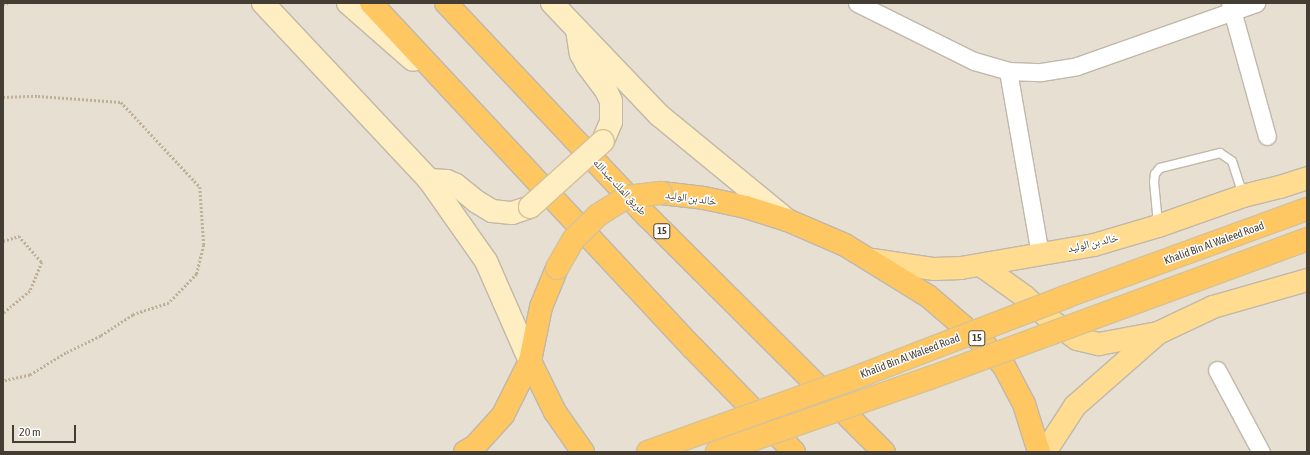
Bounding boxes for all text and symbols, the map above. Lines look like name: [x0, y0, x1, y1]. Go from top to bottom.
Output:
street label: طريق الملك عبدالله: [590, 156, 650, 218]
street label: خالد بن الوليد: [665, 188, 717, 208]
street label: Khalid Bin Al Waleed Road: [1162, 219, 1266, 267]
road number: 15: [653, 223, 671, 239]
street label: خالد بن الوليد: [1066, 231, 1120, 255]
road number: 15: [968, 330, 986, 346]
street label: Khalid Bin Al Waleed Road: [858, 331, 962, 381]
scale bar: [14, 417, 78, 443]
text: 20 m: [19, 425, 41, 439]

